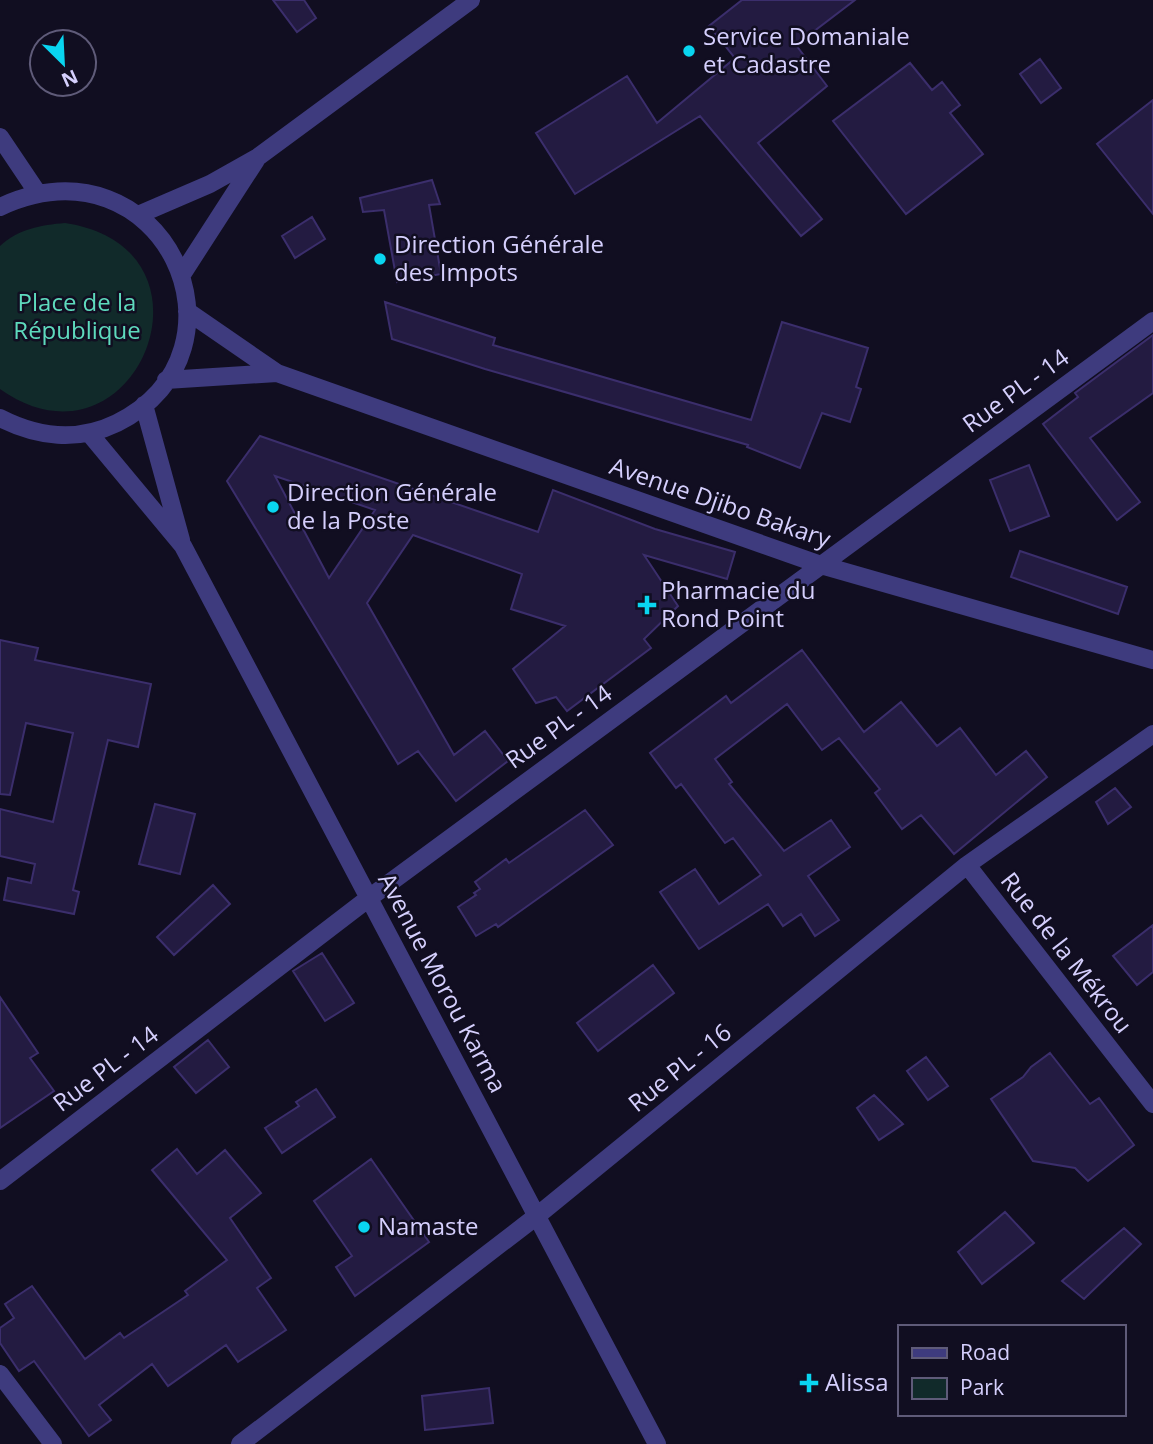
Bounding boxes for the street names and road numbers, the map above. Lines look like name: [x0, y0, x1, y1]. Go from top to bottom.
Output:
street label: Rue PL - 14: [955, 340, 1075, 440]
street label: Avenue Djibo Bakary: [606, 448, 836, 555]
street label: Rue PL - 14: [498, 676, 618, 776]
street label: Rue de la Mékrou: [994, 865, 1140, 1039]
street label: Avenue Morou Karma: [371, 867, 515, 1098]
street label: Rue PL - 16: [621, 1015, 738, 1119]
street label: Rue PL - 14: [46, 1017, 165, 1118]

